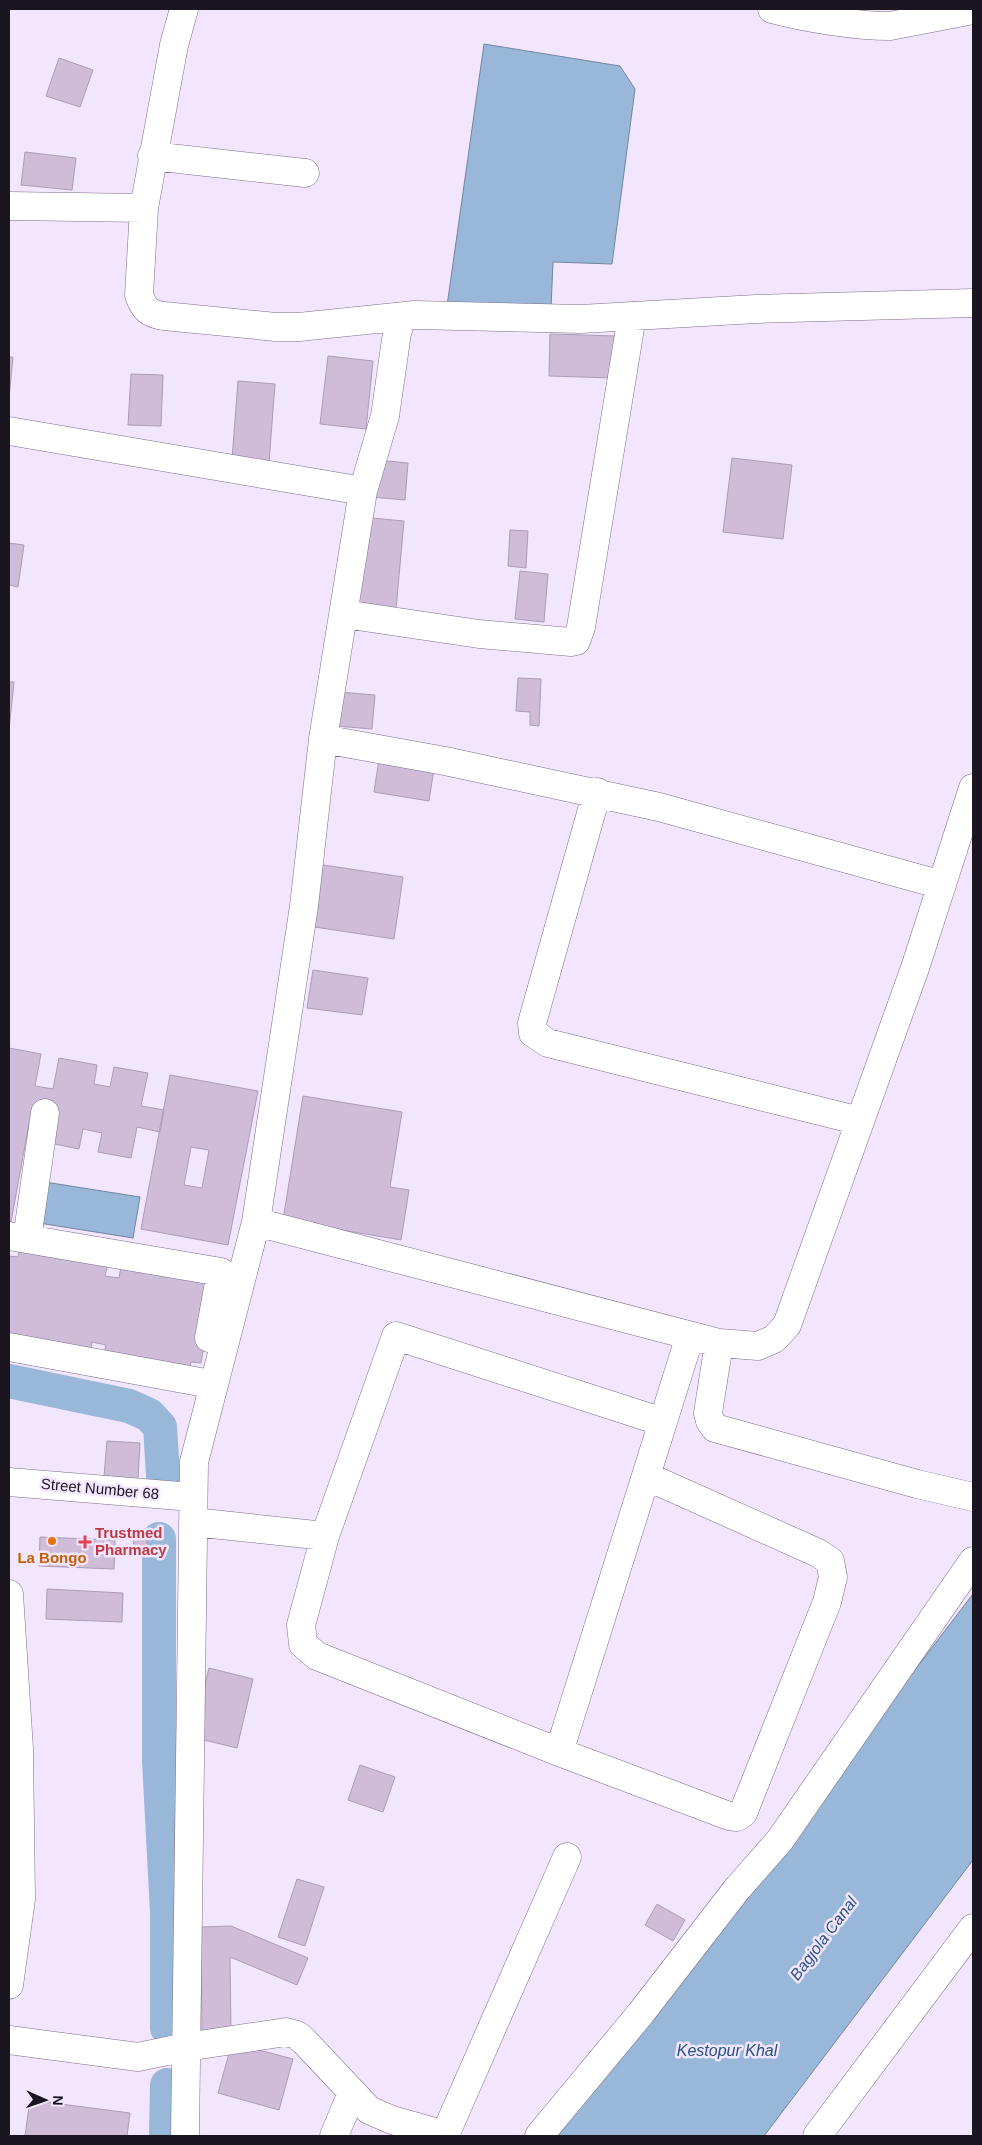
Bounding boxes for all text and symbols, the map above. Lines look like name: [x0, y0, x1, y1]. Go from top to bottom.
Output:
street label: Street Number 68: [40, 1475, 160, 1502]
place label: Trustmed Pharmacy: [95, 1524, 167, 1558]
marker: La Bongo: [46, 1535, 58, 1547]
marker: Trustmed Pharmacy: [79, 1536, 91, 1548]
place label: La Bongo: [17, 1549, 87, 1566]
water label: Bagjola Canal: [787, 1893, 860, 1983]
water label: Kestopur Khal: [677, 2042, 778, 2059]
north arrow: [20, 2075, 70, 2125]
text: N: [50, 2095, 66, 2106]

